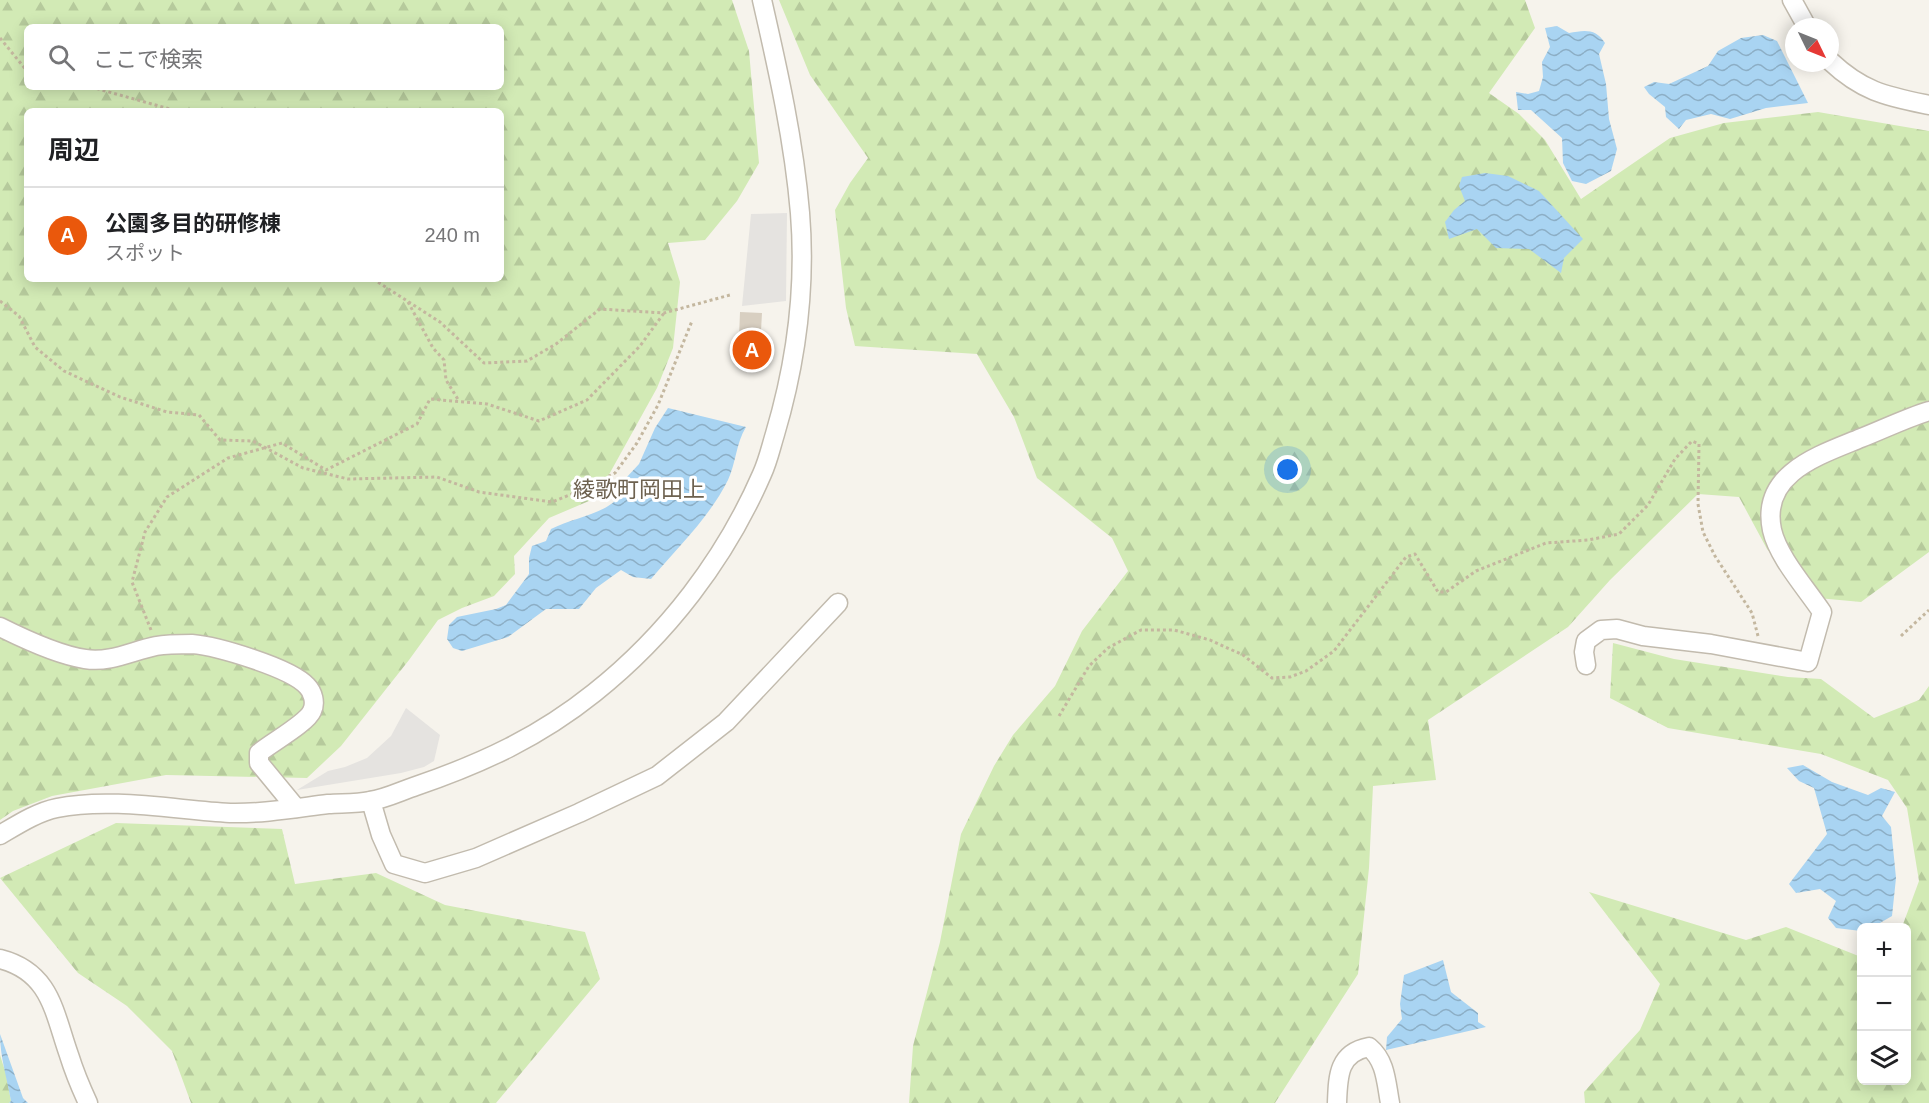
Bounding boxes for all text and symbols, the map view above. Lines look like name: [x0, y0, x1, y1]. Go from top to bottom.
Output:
north arrow: [1785, 18, 1839, 72]
search box: [24, 24, 504, 90]
icon: search: [45, 41, 78, 74]
text: ここで検索: [93, 47, 203, 72]
text: 周辺: [48, 135, 100, 165]
text: 公園多目的研修棟: [105, 211, 281, 236]
text: A: [60, 224, 75, 246]
text: 240 m: [424, 224, 480, 246]
text: スポット: [105, 242, 185, 264]
pin: A: [732, 328, 771, 372]
your location: [1273, 455, 1302, 484]
district label: 綾歌町岡田上: [573, 477, 705, 502]
map controls: [1857, 923, 1911, 1085]
button: +: [1857, 923, 1911, 977]
button: −: [1857, 977, 1911, 1031]
button: layers: [1857, 1031, 1911, 1085]

